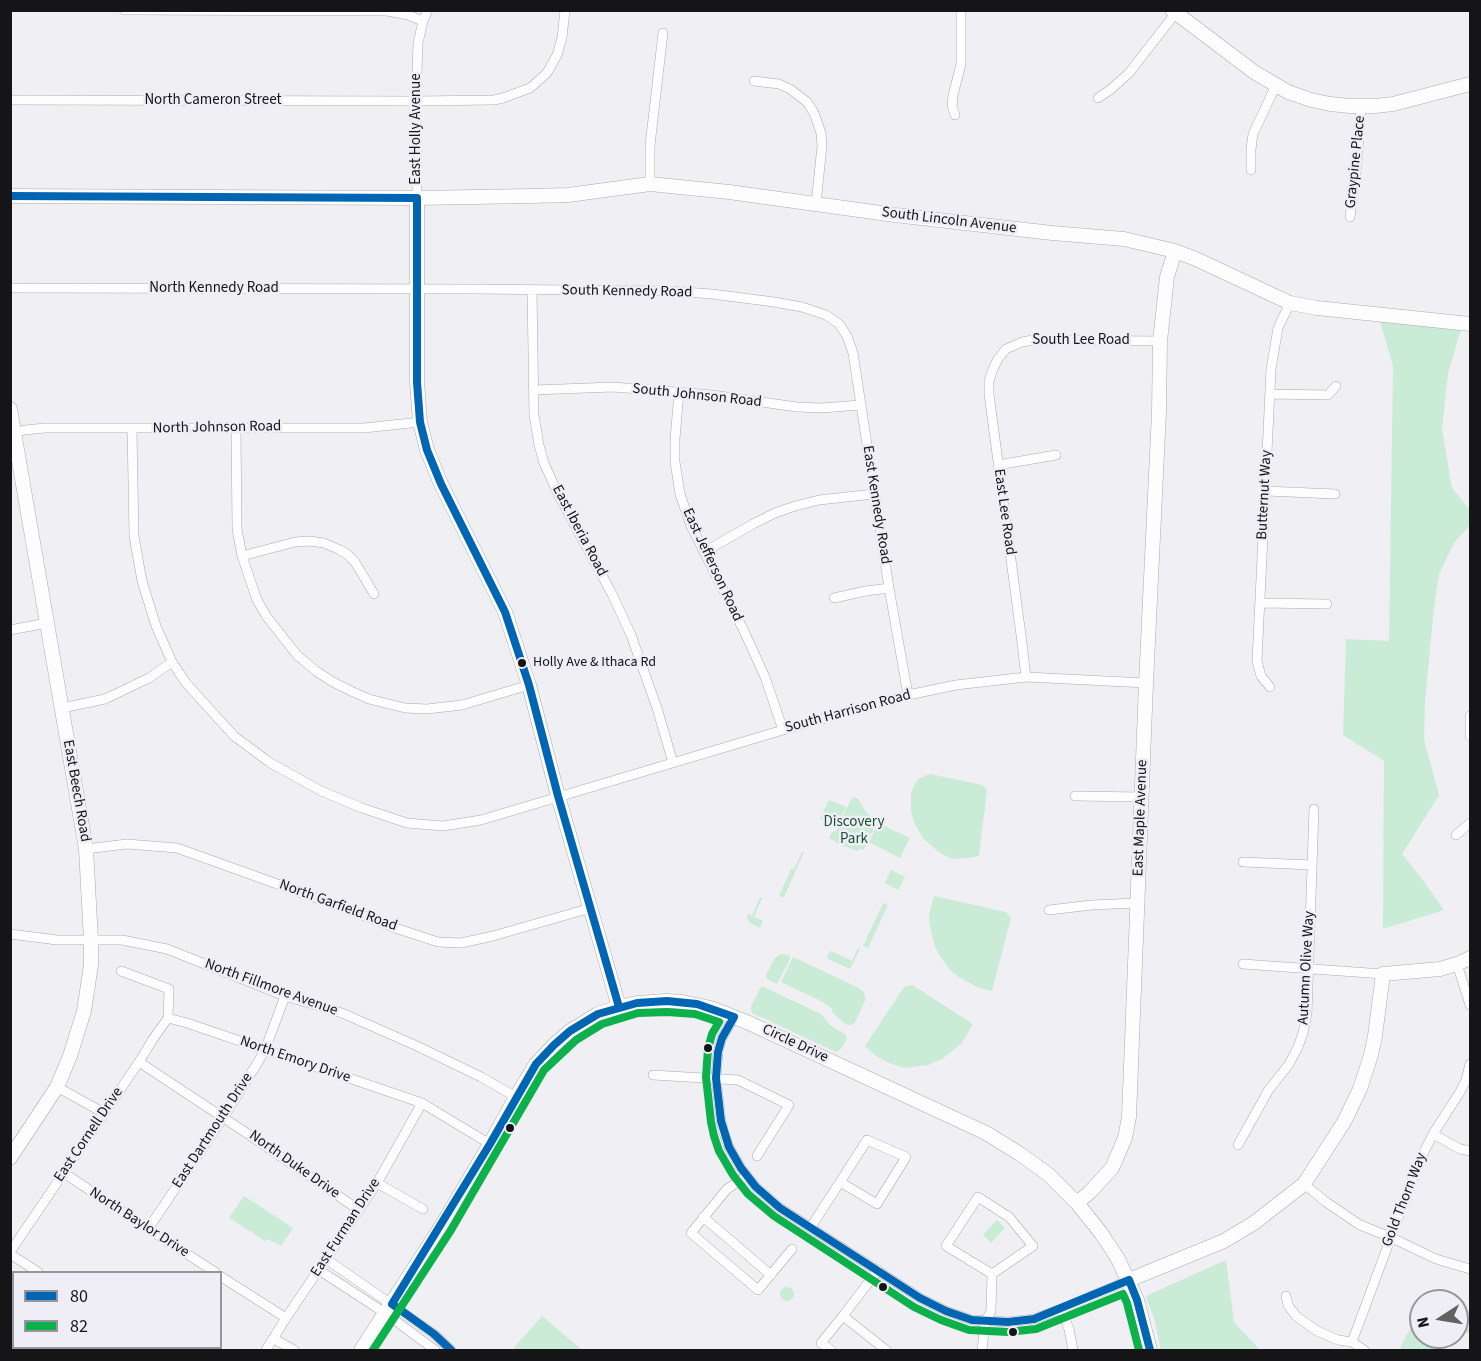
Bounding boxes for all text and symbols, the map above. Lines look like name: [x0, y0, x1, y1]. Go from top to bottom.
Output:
street label: East Holly Avenue: [408, 73, 426, 185]
street label: North Cameron Street: [144, 92, 282, 110]
street label: Graypine Place: [1342, 115, 1370, 209]
street label: South Lincoln Avenue: [881, 204, 1017, 238]
street label: North Kennedy Road: [149, 280, 279, 298]
street label: South Kennedy Road: [561, 282, 693, 302]
street label: South Lee Road: [1032, 332, 1130, 350]
street label: South Johnson Road: [631, 380, 763, 412]
street label: North Johnson Road: [152, 418, 282, 438]
street label: East Kennedy Road: [858, 444, 894, 566]
street label: Butternut Way: [1254, 450, 1276, 540]
street label: East Lee Road: [989, 468, 1019, 556]
street label: East Iberia Road: [547, 482, 611, 580]
street label: East Jefferson Road: [678, 505, 746, 625]
place label: Holly Ave & Ithaca Rd: [533, 655, 656, 671]
marker: Holly Ave & Ithaca Rd: [516, 657, 528, 669]
street label: South Harrison Road: [783, 687, 913, 737]
street label: East Beech Road: [58, 739, 94, 843]
street label: East Maple Avenue: [1130, 759, 1152, 877]
park label: Discovery Park: [824, 814, 884, 849]
street label: North Garfield Road: [277, 876, 399, 936]
street label: Autumn Olive Way: [1295, 911, 1319, 1025]
street label: North Fillmore Avenue: [202, 956, 340, 1020]
street label: Circle Drive: [759, 1021, 831, 1067]
street label: North Emory Drive: [237, 1033, 353, 1087]
unlabelled marker: [702, 1042, 714, 1054]
street label: East Dartmouth Drive: [169, 1070, 257, 1192]
street label: East Cornell Drive: [51, 1084, 127, 1186]
unlabelled marker: [504, 1122, 516, 1134]
street label: North Duke Drive: [245, 1127, 343, 1203]
street label: Gold Thorn Way: [1379, 1150, 1431, 1250]
street label: East Furman Drive: [307, 1175, 385, 1281]
street label: North Baylor Drive: [86, 1184, 192, 1262]
legend: [12, 1271, 222, 1349]
unlabelled marker: [877, 1281, 889, 1293]
text: 80: [70, 1284, 88, 1309]
north arrow: [1409, 1289, 1469, 1349]
text: 82: [70, 1314, 88, 1339]
text: N: [1411, 1315, 1435, 1330]
unlabelled marker: [1007, 1326, 1019, 1338]

